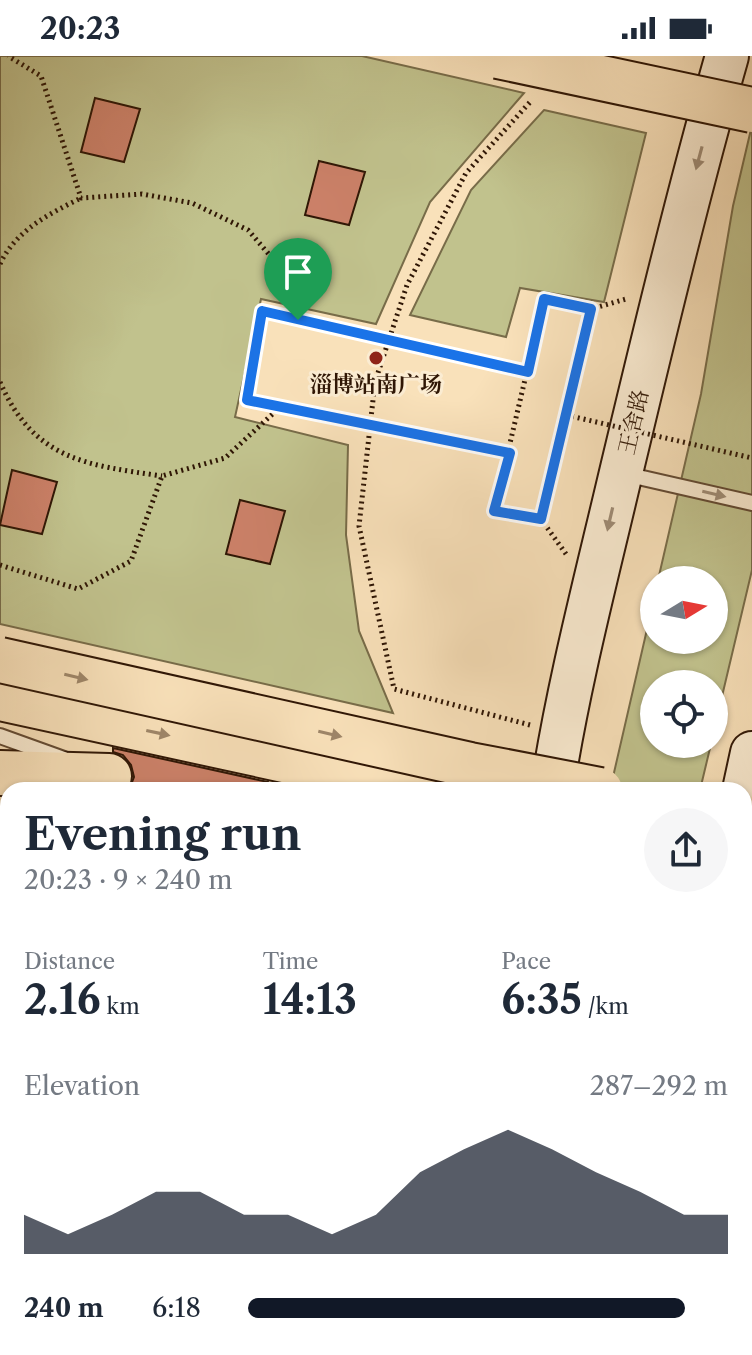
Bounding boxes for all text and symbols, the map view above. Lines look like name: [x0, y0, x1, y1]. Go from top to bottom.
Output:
text: 20:23: [40, 10, 120, 47]
one-way arrow: [692, 146, 704, 171]
pin: [264, 238, 332, 320]
icon: arrive: [276, 250, 320, 294]
marker: 淄博站南广场: [367, 349, 385, 367]
place label: 淄博站南广场: [310, 371, 442, 398]
street label: 王舍路: [613, 387, 654, 457]
one-way arrow: [701, 488, 726, 501]
one-way arrow: [603, 507, 616, 532]
north arrow: [640, 566, 728, 654]
map controls: [640, 566, 728, 758]
button: locate: [640, 670, 728, 758]
one-way arrow: [64, 671, 89, 684]
one-way arrow: [146, 727, 171, 740]
one-way arrow: [317, 728, 342, 741]
text: Evening run: [24, 807, 301, 861]
button: share: [644, 808, 728, 892]
text: 20:23 · 9 × 240 m: [24, 864, 232, 896]
text: Distance: [24, 948, 115, 975]
text: Time: [263, 948, 318, 975]
text: Pace: [501, 948, 551, 975]
text: 2.16: [24, 975, 101, 1024]
text: 14:13: [263, 975, 357, 1024]
text: 6:35: [501, 975, 582, 1024]
text: km: [101, 993, 140, 1020]
text: /km: [582, 993, 629, 1020]
text: Elevation: [24, 1070, 140, 1102]
text: 287–292 m: [590, 1070, 728, 1102]
text: 240 m: [24, 1292, 104, 1324]
text: 6:18: [152, 1292, 201, 1324]

